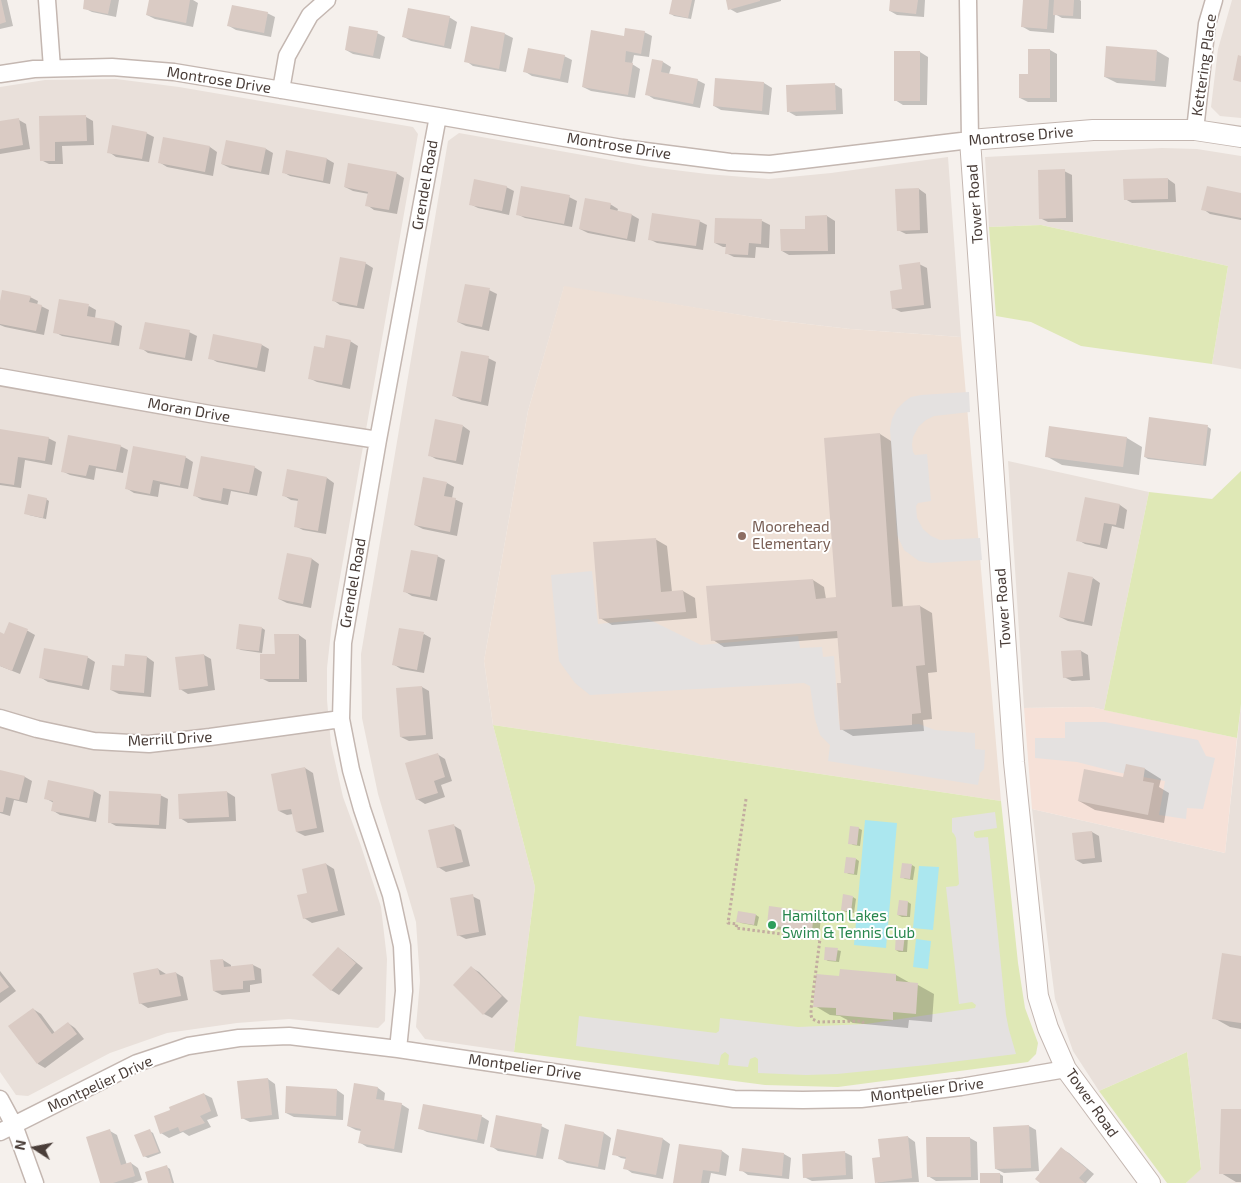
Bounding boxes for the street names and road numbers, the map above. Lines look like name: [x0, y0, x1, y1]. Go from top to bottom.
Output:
street label: Kettering Place: [1188, 13, 1220, 117]
street label: Montrose Drive: [166, 63, 272, 97]
street label: Montrose Drive: [968, 122, 1074, 150]
street label: Montrose Drive: [566, 129, 672, 163]
street label: Grendel Road: [408, 139, 442, 231]
street label: Tower Road: [963, 164, 987, 244]
street label: Moran Drive: [146, 394, 232, 426]
street label: Grendel Road: [336, 537, 370, 629]
street label: Tower Road: [991, 568, 1015, 648]
street label: Merrill Drive: [127, 728, 213, 750]
street label: Montpelier Drive: [467, 1050, 583, 1084]
street label: Montpelier Drive: [45, 1052, 155, 1116]
street label: Tower Road: [1062, 1065, 1122, 1141]
street label: Montpelier Drive: [869, 1074, 985, 1106]

